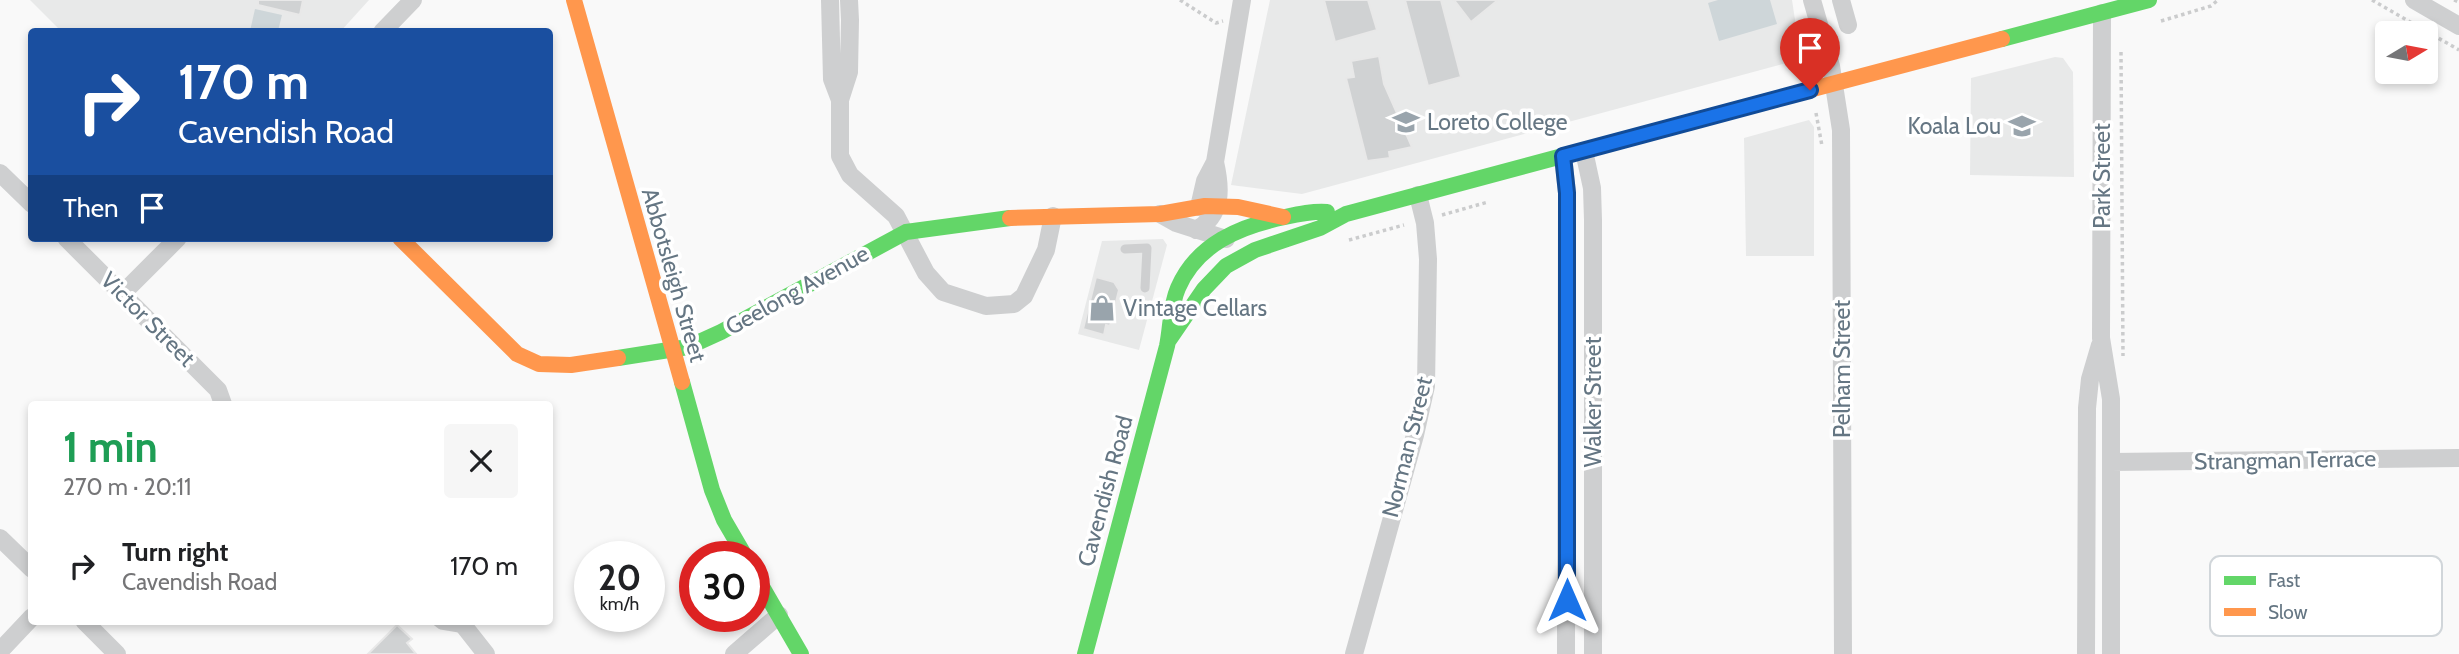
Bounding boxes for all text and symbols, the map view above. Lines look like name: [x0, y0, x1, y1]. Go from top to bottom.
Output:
pin: [1780, 18, 1840, 90]
north arrow: [2375, 21, 2438, 84]
map controls: [2375, 21, 2438, 84]
icon: arrive: [1791, 29, 1829, 67]
text: 170 m: [178, 52, 309, 111]
icon: right: [63, 56, 154, 147]
school or university icon: Loreto College: [1391, 107, 1421, 137]
place label: Loreto College: [1427, 108, 1568, 136]
school or university icon: Koala Lou: [2007, 111, 2037, 141]
text: Cavendish Road: [178, 112, 394, 151]
place label: Koala Lou: [1907, 112, 2001, 140]
street label: Park Street: [2088, 123, 2116, 229]
street label: Abbotsleigh Street: [636, 185, 712, 365]
icon: arrive: [133, 189, 171, 227]
text: Then: [63, 192, 119, 224]
street label: Geelong Avenue: [721, 239, 874, 341]
street label: Victor Street: [95, 266, 201, 372]
shop icon: Vintage Cellars: [1087, 293, 1117, 323]
place label: Vintage Cellars: [1123, 294, 1267, 322]
street label: Pelham Street: [1828, 300, 1856, 438]
street label: Walker Street: [1579, 337, 1607, 467]
street label: Norman Street: [1376, 373, 1438, 520]
street label: Cavendish Road: [1071, 412, 1139, 570]
text: 1 min: [63, 421, 158, 473]
button: close: [444, 424, 518, 498]
street label: Strangman Terrace: [2194, 444, 2377, 476]
text: 270 m · 20:11: [63, 473, 192, 501]
text: Turn right: [122, 536, 228, 568]
speed limit sign: 30: [679, 541, 770, 632]
icon: right: [63, 547, 101, 585]
text: 170 m: [450, 550, 518, 582]
text: 20: [598, 556, 641, 599]
legend: [2210, 556, 2442, 636]
position arrow: [1530, 563, 1604, 637]
text: Cavendish Road: [122, 568, 277, 596]
text: Fast: [2268, 569, 2301, 592]
text: km/h: [600, 593, 639, 615]
text: Slow: [2268, 601, 2308, 624]

